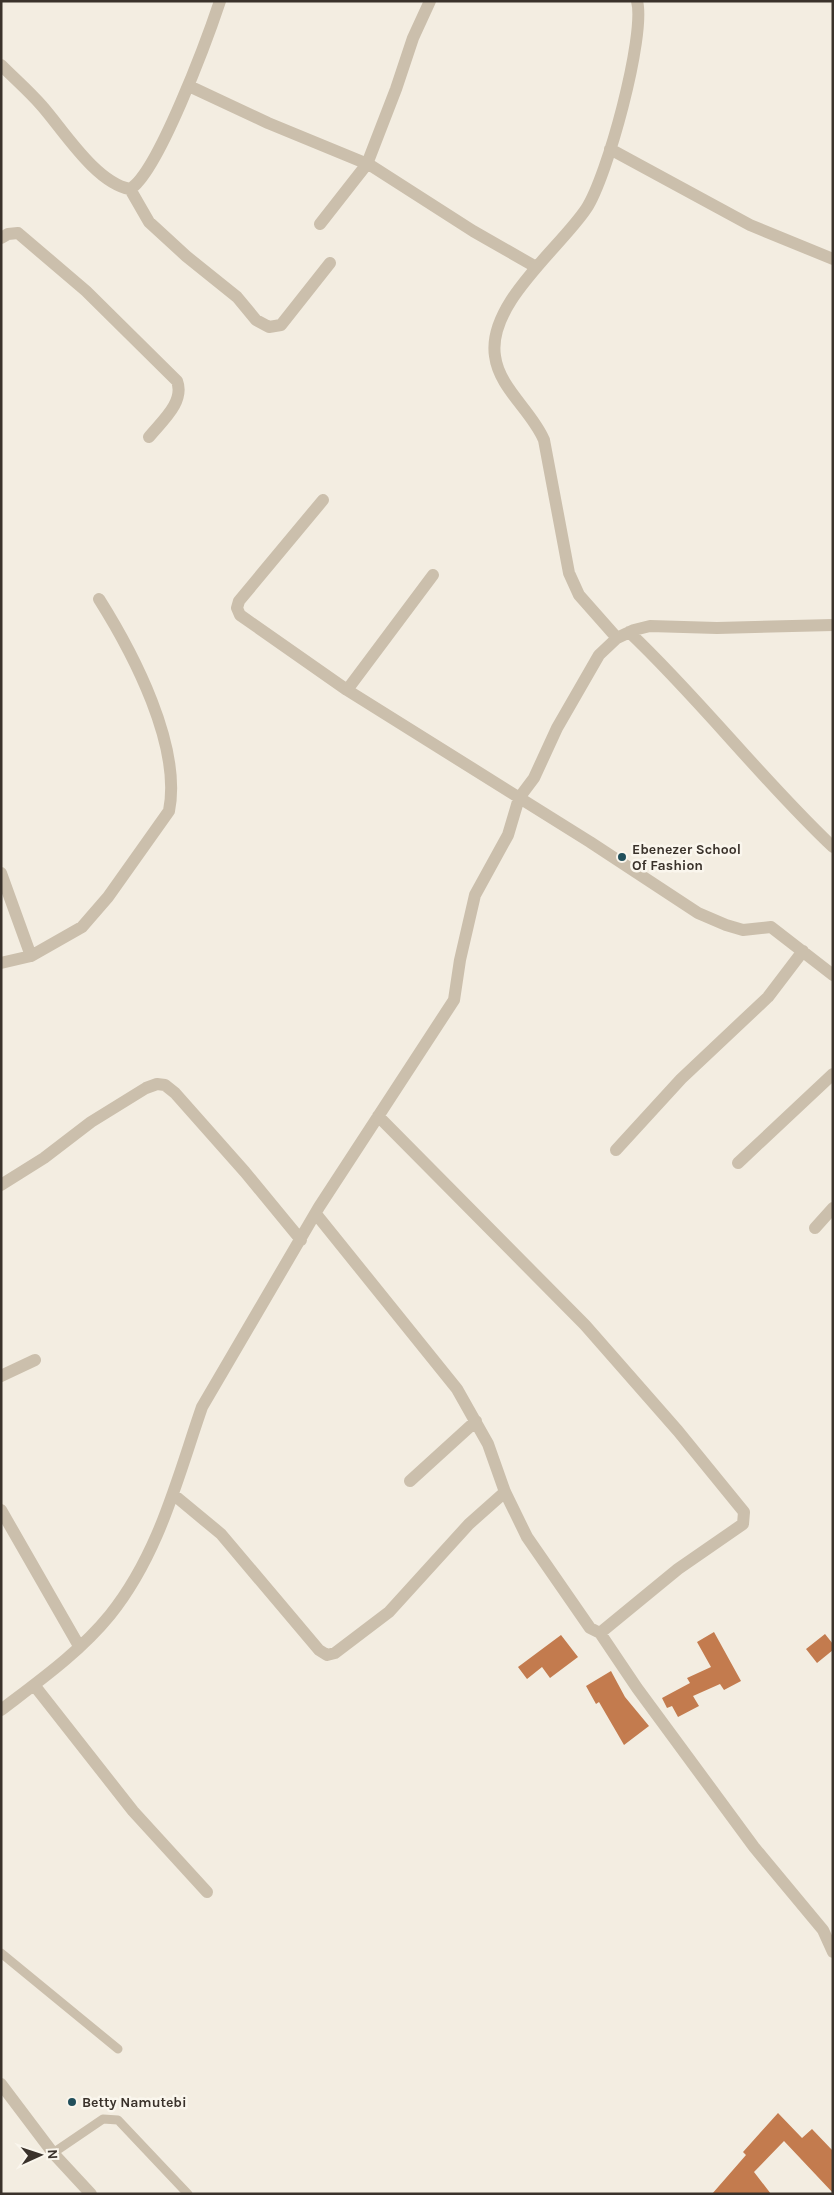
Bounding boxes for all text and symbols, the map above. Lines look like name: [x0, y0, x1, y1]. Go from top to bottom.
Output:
place label: Ebenezer School Of Fashion: [632, 841, 741, 874]
marker: Ebenezer School Of Fashion: [616, 851, 628, 863]
place label: Betty Namutebi: [82, 2094, 187, 2111]
marker: Betty Namutebi: [66, 2096, 78, 2108]
north arrow: [15, 2130, 65, 2180]
text: N: [44, 2149, 61, 2160]

